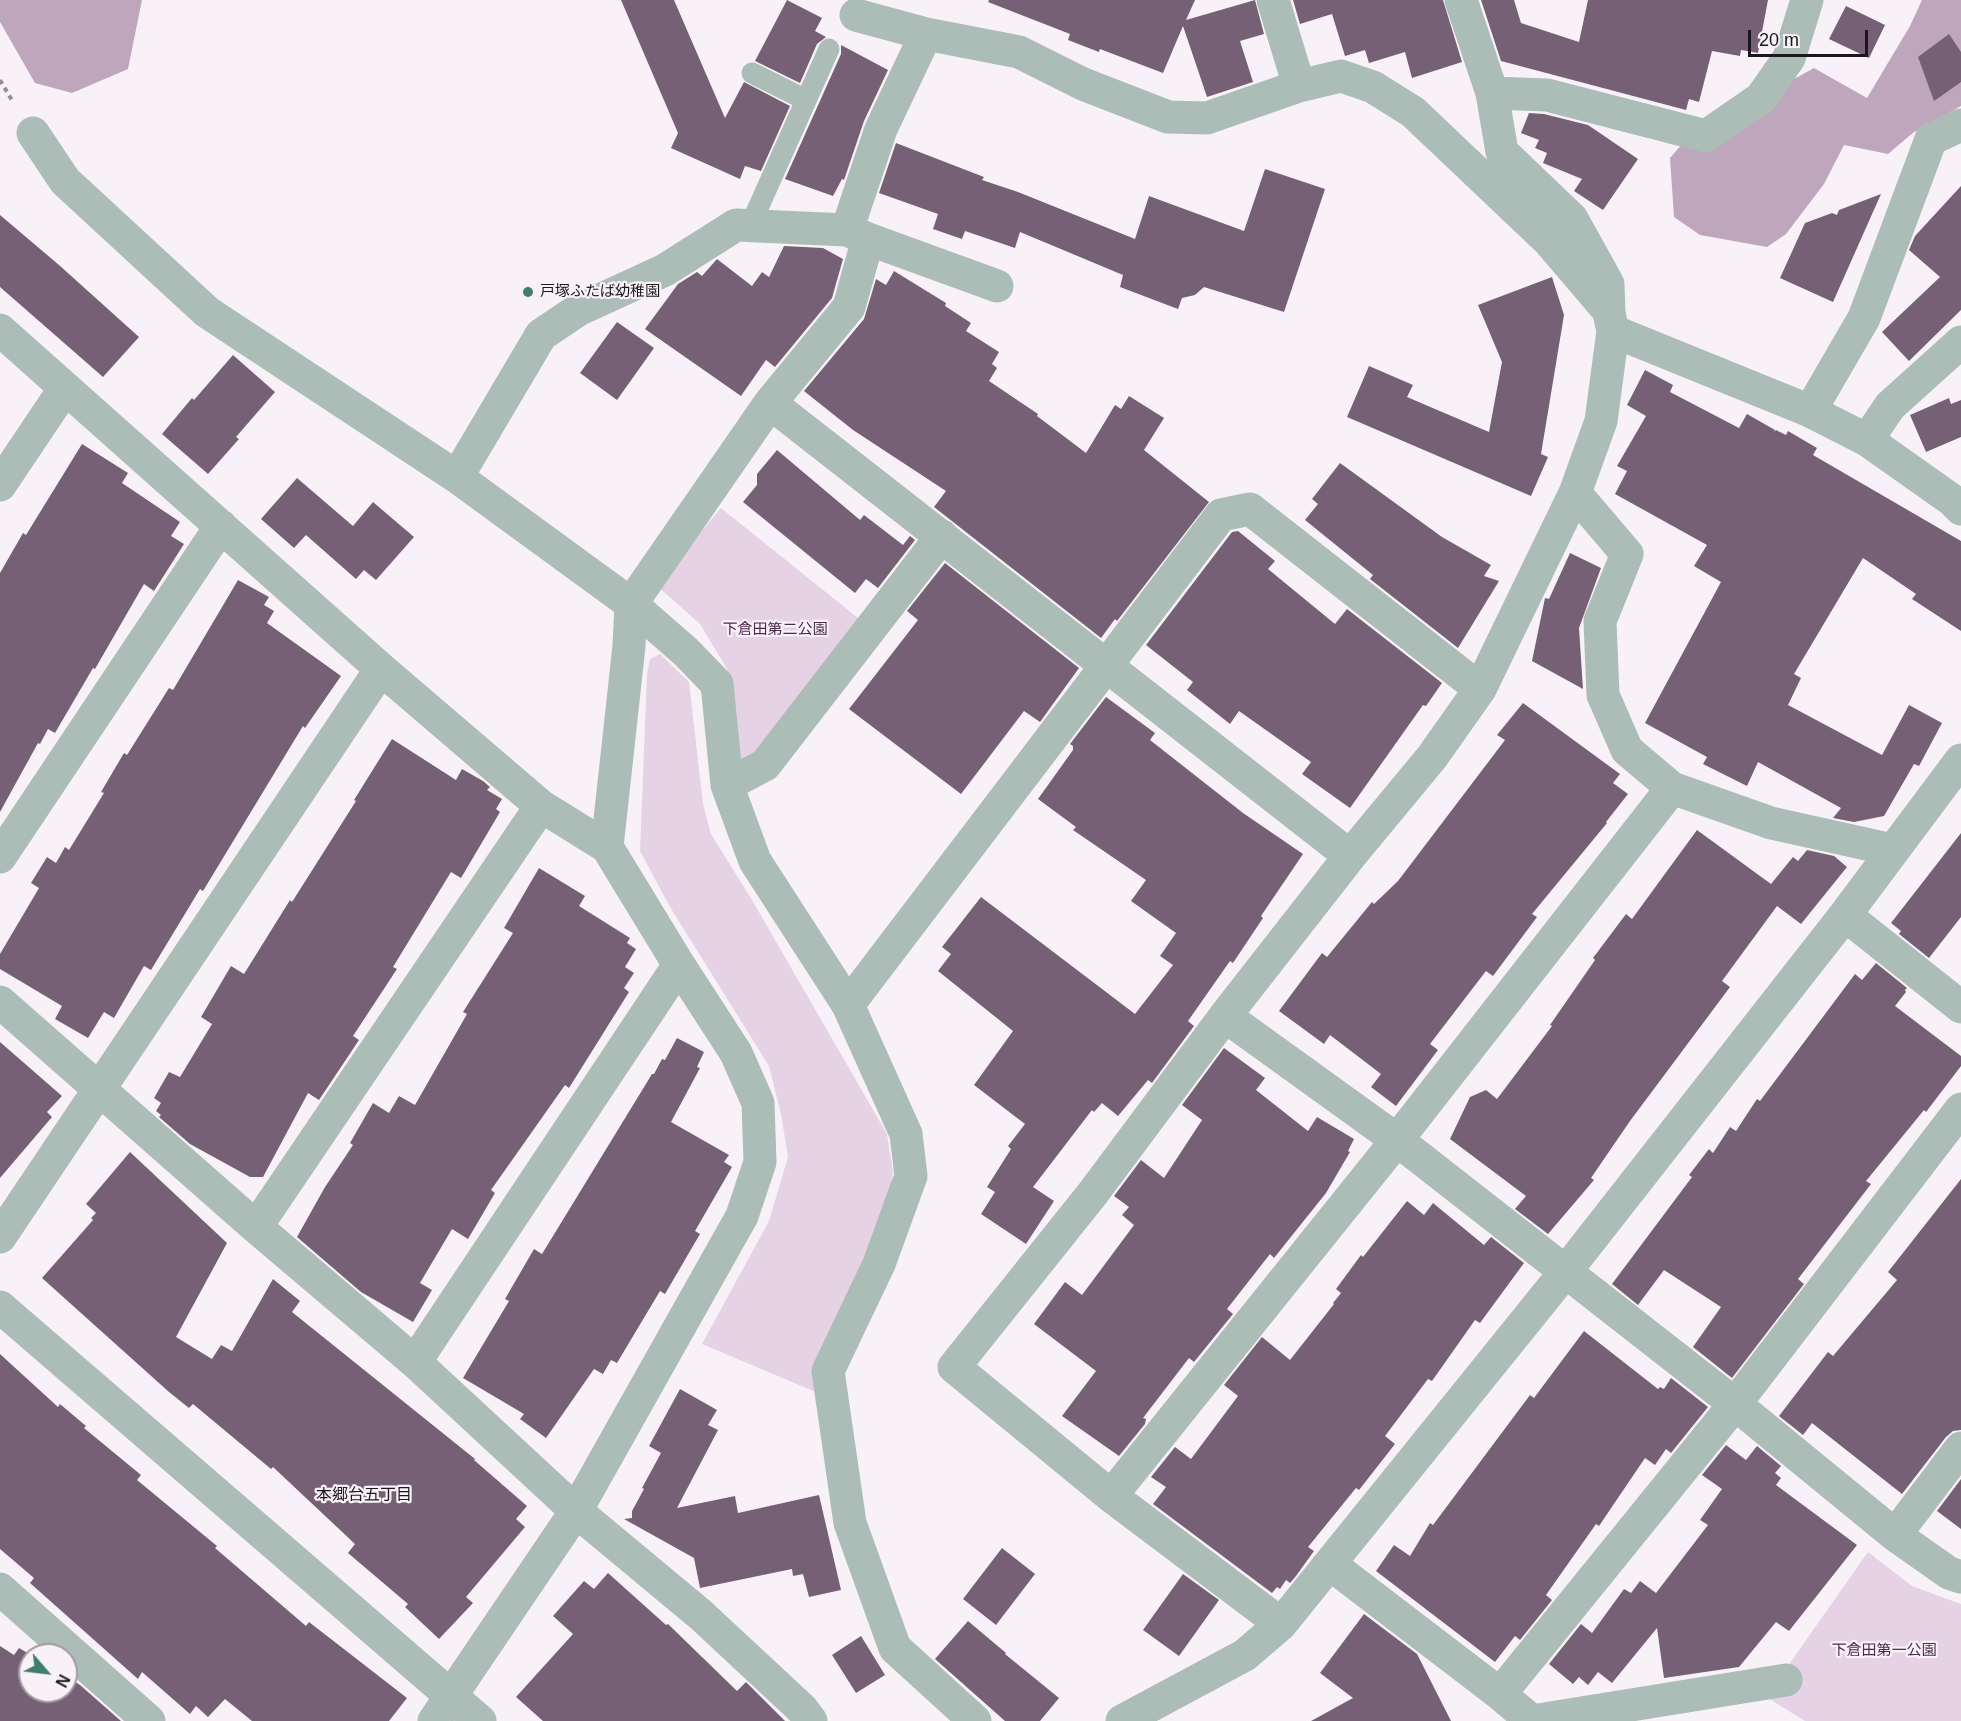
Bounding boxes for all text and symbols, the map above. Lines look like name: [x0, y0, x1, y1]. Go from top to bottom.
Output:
scale bar: [1751, 18, 1871, 56]
text: 20 m: [1759, 30, 1799, 50]
place label: 戸塚ふたば幼稚園: [540, 283, 660, 301]
marker: 戸塚ふたば幼稚園: [521, 285, 535, 299]
park label: 下倉田第二公園: [723, 621, 827, 639]
district label: 本郷台五丁目: [316, 1486, 412, 1506]
park label: 下倉田第一公園: [1832, 1642, 1936, 1660]
north arrow: [18, 1643, 78, 1703]
text: N: [52, 1672, 73, 1690]

